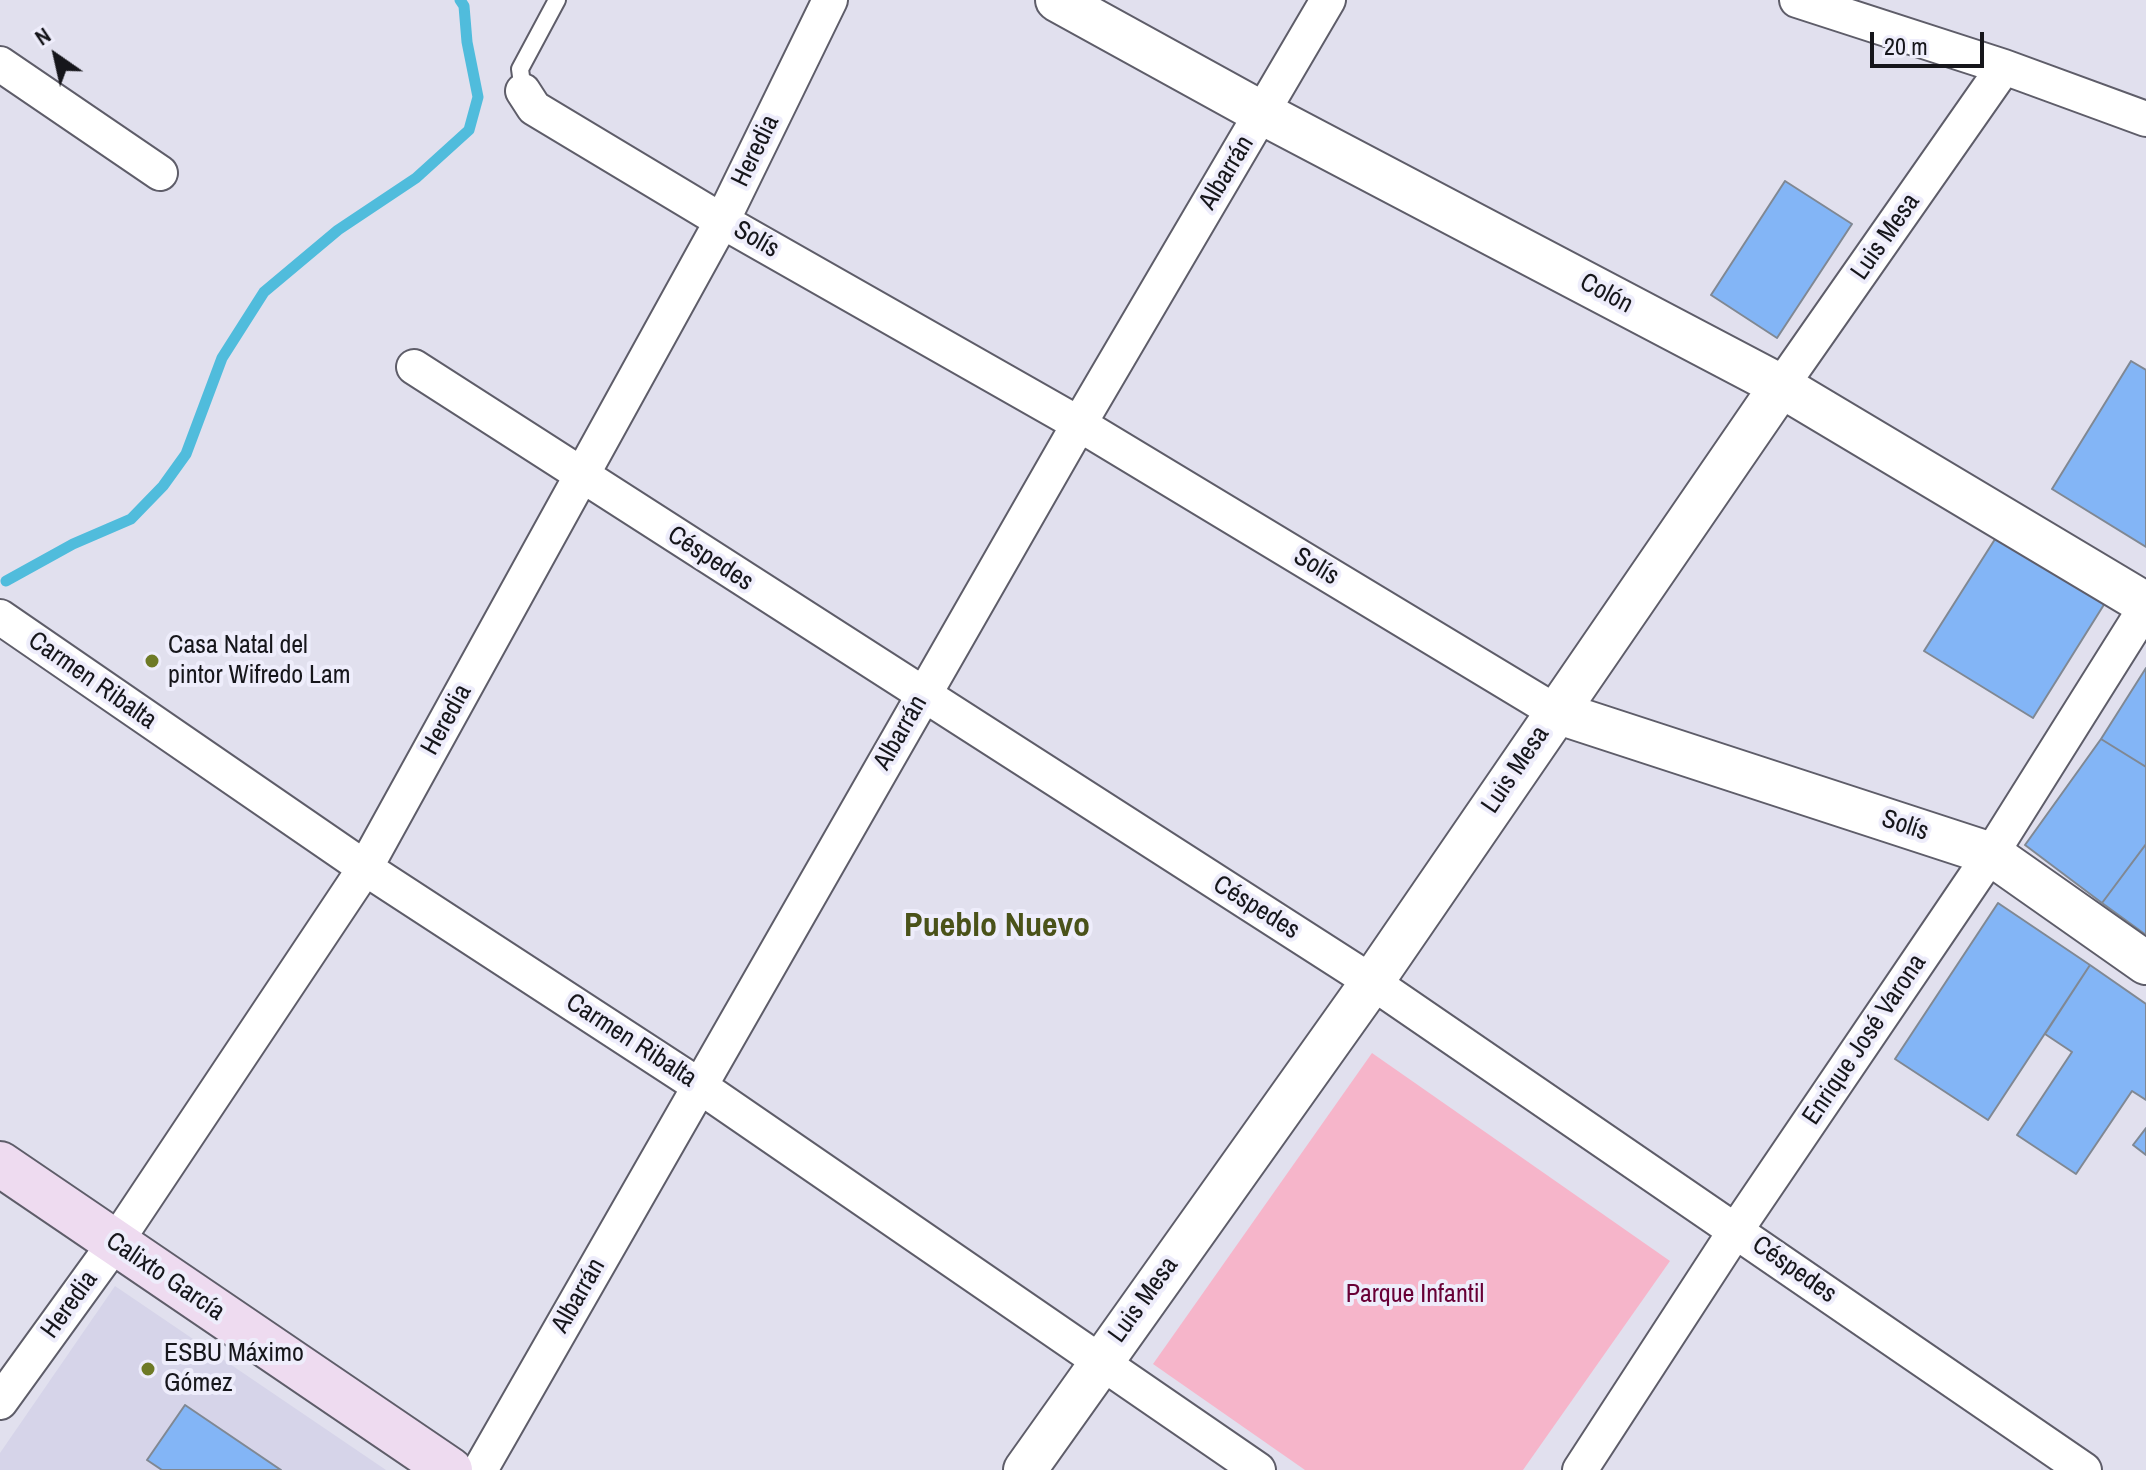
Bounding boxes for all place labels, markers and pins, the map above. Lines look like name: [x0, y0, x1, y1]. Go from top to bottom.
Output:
place label: Casa Natal del pintor Wifredo Lam: [168, 630, 350, 692]
marker: Casa Natal del pintor Wifredo Lam: [143, 652, 161, 670]
place label: ESBU Máximo Gómez: [164, 1338, 304, 1400]
marker: ESBU Máximo Gómez: [139, 1360, 157, 1378]

